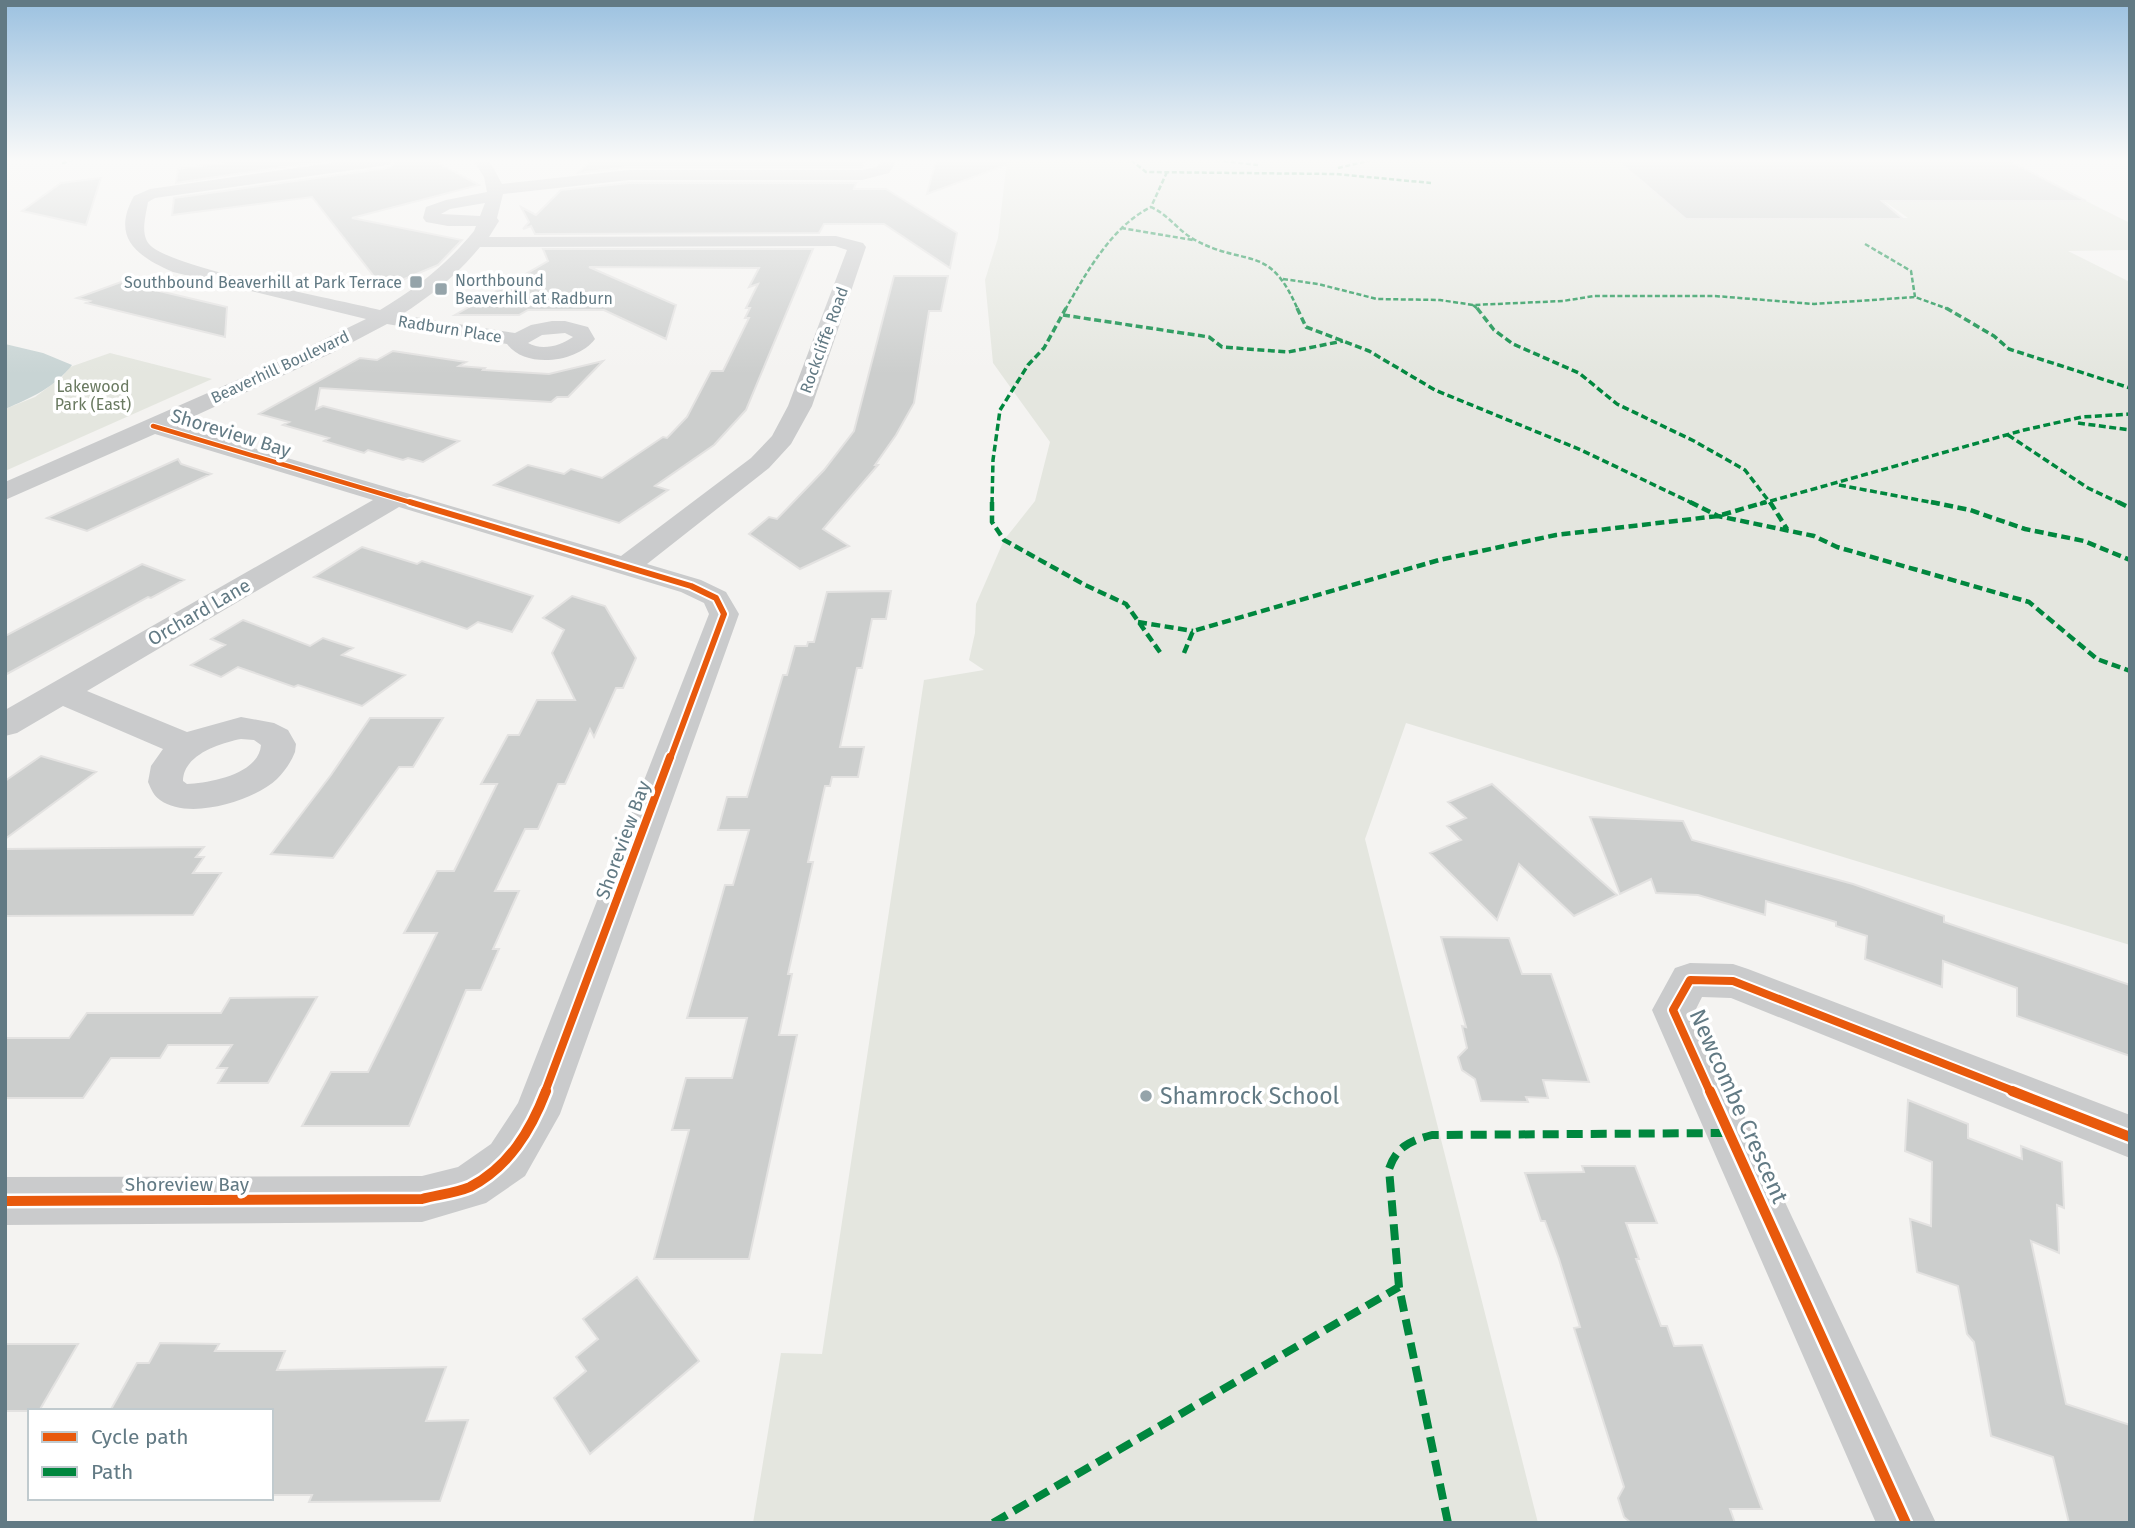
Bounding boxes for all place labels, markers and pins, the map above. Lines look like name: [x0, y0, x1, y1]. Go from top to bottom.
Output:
place label: Northbound Beaverhill at Radburn: [455, 271, 613, 308]
place label: Southbound Beaverhill at Park Terrace: [124, 273, 402, 292]
marker: Southbound Beaverhill at Park Terrace: [408, 274, 424, 290]
marker: Northbound Beaverhill at Radburn: [433, 281, 449, 297]
place label: Shamrock School: [1160, 1082, 1340, 1110]
marker: Shamrock School: [1138, 1088, 1154, 1104]

